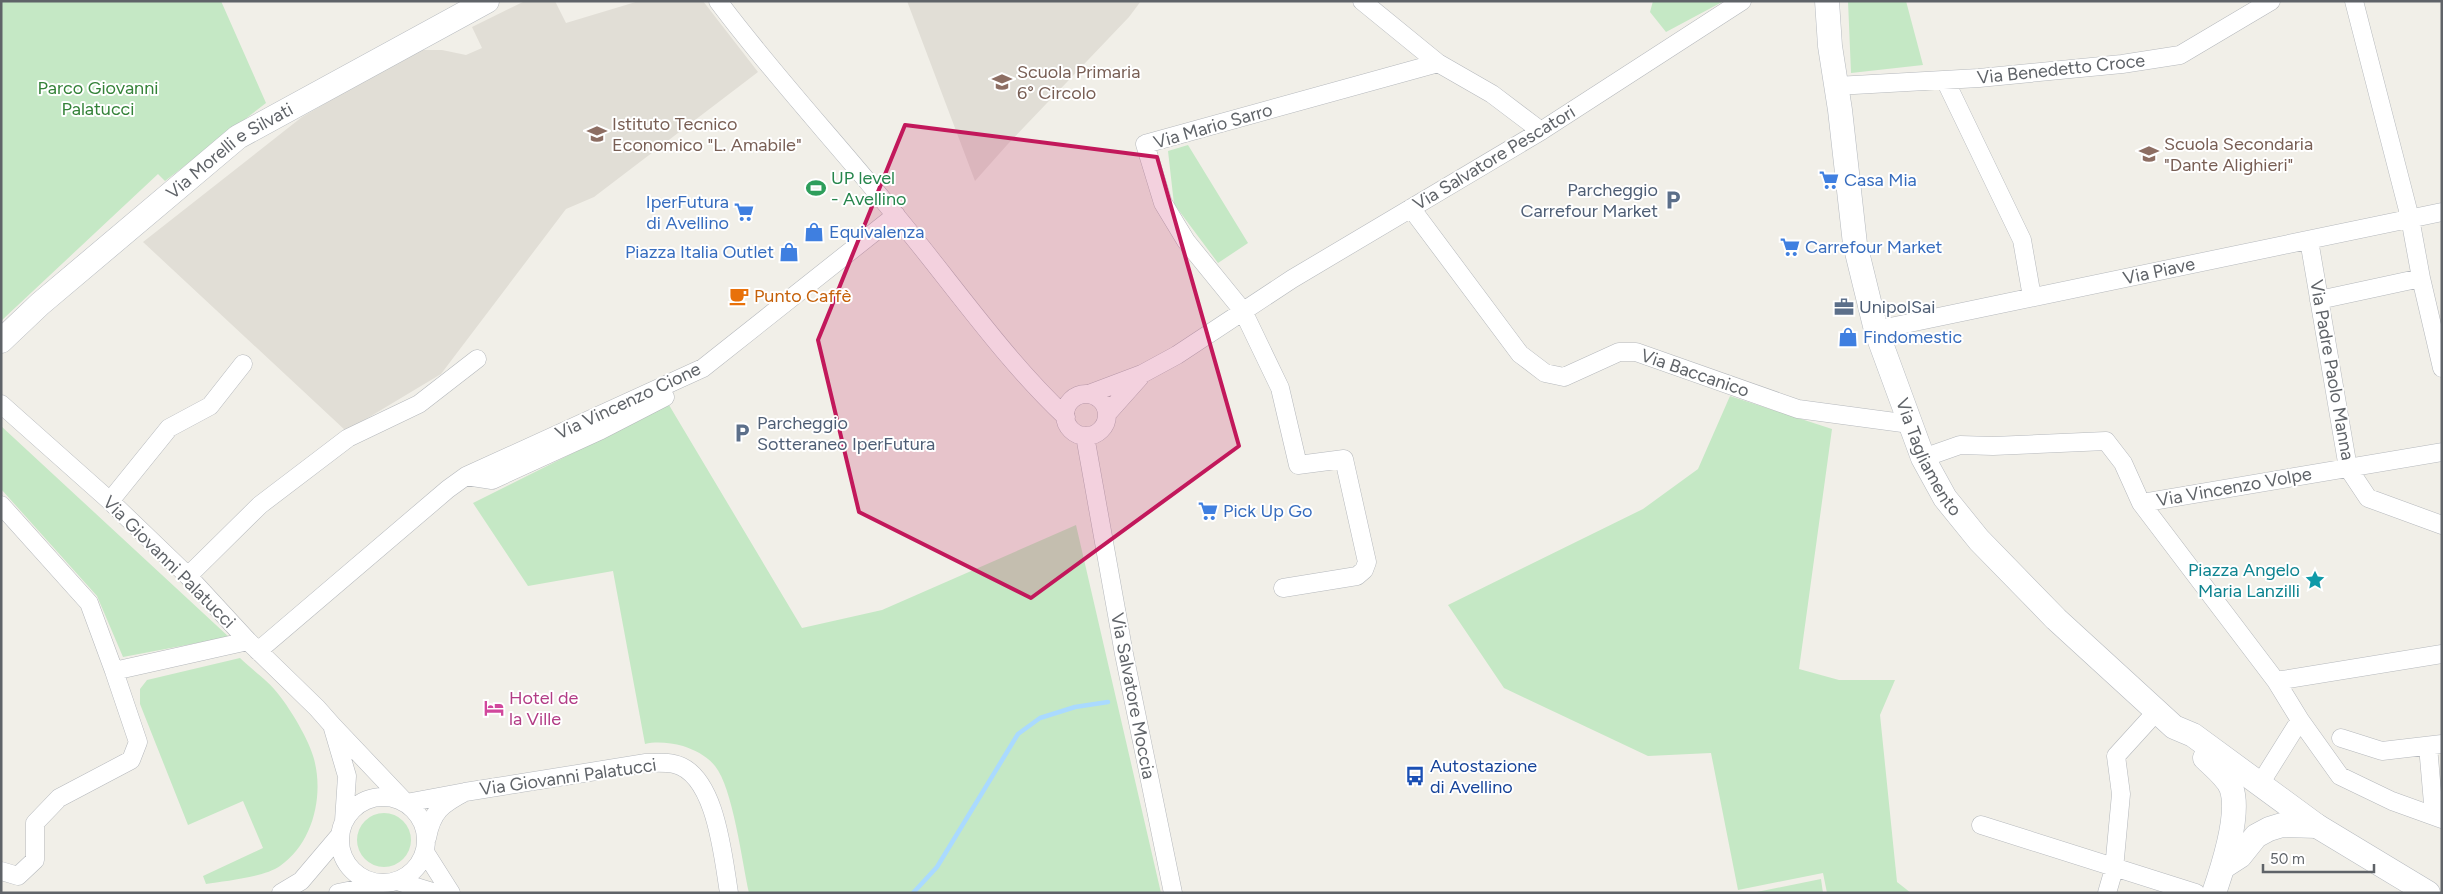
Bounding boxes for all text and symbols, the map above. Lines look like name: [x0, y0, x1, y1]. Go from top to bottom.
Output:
street label: Via Benedetto Croce: [1976, 49, 2146, 89]
place label: Scuola Primaria 6° Circolo: [1017, 61, 1140, 104]
school or university icon: Scuola Primaria 6° Circolo: [991, 71, 1013, 93]
park label: Parco Giovanni Palatucci: [38, 77, 158, 120]
street label: Via Morelli e Silvati: [162, 98, 297, 204]
street label: Via Mario Sarro: [1151, 99, 1275, 153]
street label: Via Salvatore Pescatori: [1409, 101, 1579, 215]
place label: Istituto Tecnico Economico "L. Amabile": [612, 113, 802, 156]
school or university icon: Istituto Tecnico Economico "L. Amabile": [586, 123, 608, 145]
place label: Scuola Secondaria "Dante Alighieri": [2164, 133, 2313, 176]
school or university icon: Scuola Secondaria "Dante Alighieri": [2138, 143, 2160, 165]
place label: UP level - Avellino: [831, 167, 907, 210]
supermarket icon: Casa Mia: [1818, 169, 1840, 191]
place label: Casa Mia: [1844, 169, 1917, 191]
sports icon: UP level - Avellino: [805, 177, 827, 199]
place label: Parcheggio Carrefour Market: [1521, 179, 1658, 222]
parking icon: Parcheggio Carrefour Market: [1662, 189, 1684, 211]
place label: IperFutura di Avellino: [646, 191, 729, 234]
supermarket icon: IperFutura di Avellino: [733, 201, 755, 223]
shop icon: Equivalenza: [803, 221, 825, 243]
place label: Equivalenza: [829, 221, 924, 243]
supermarket icon: Carrefour Market: [1779, 236, 1801, 258]
place label: Carrefour Market: [1805, 236, 1943, 258]
place label: Piazza Italia Outlet: [625, 241, 774, 263]
shop icon: Piazza Italia Outlet: [778, 241, 800, 263]
street label: Via Piave: [2121, 253, 2197, 289]
street label: Via Padre Paolo Manna: [2305, 278, 2359, 462]
cafe icon: Punto Caffè: [728, 285, 750, 307]
place label: Punto Caffè: [754, 285, 851, 307]
office icon: UnipolSai: [1833, 296, 1855, 318]
place label: UnipolSai: [1859, 296, 1935, 318]
shop icon: Findomestic: [1837, 326, 1859, 348]
place label: Findomestic: [1863, 326, 1962, 348]
street label: Via Baccanico: [1638, 344, 1752, 402]
street label: Via Vincenzo Cione: [552, 358, 704, 444]
street label: Via Tagliamento: [1891, 395, 1966, 521]
place label: Parcheggio Sotteraneo IperFutura: [757, 412, 935, 455]
parking icon: Parcheggio Sotteraneo IperFutura: [731, 422, 753, 444]
street label: Via Vincenzo Volpe: [2155, 463, 2313, 511]
street label: Via Giovanni Palatucci: [98, 491, 240, 633]
supermarket icon: Pick Up Go: [1197, 500, 1219, 522]
place label: Pick Up Go: [1223, 500, 1312, 522]
place label: Piazza Angelo Maria Lanzilli: [2188, 559, 2300, 602]
place icon: Piazza Angelo Maria Lanzilli: [2304, 569, 2326, 591]
street label: Via Salvatore Moccia: [1106, 611, 1160, 781]
place label: Hotel de la Ville: [509, 687, 578, 730]
hotel icon: Hotel de la Ville: [483, 697, 505, 719]
street label: Via Giovanni Palatucci: [478, 754, 658, 800]
place label: Autostazione di Avellino: [1430, 755, 1537, 798]
bus stop icon: Autostazione di Avellino: [1404, 765, 1426, 787]
scale bar: [2263, 842, 2374, 874]
text: 50 m: [2270, 850, 2305, 868]

